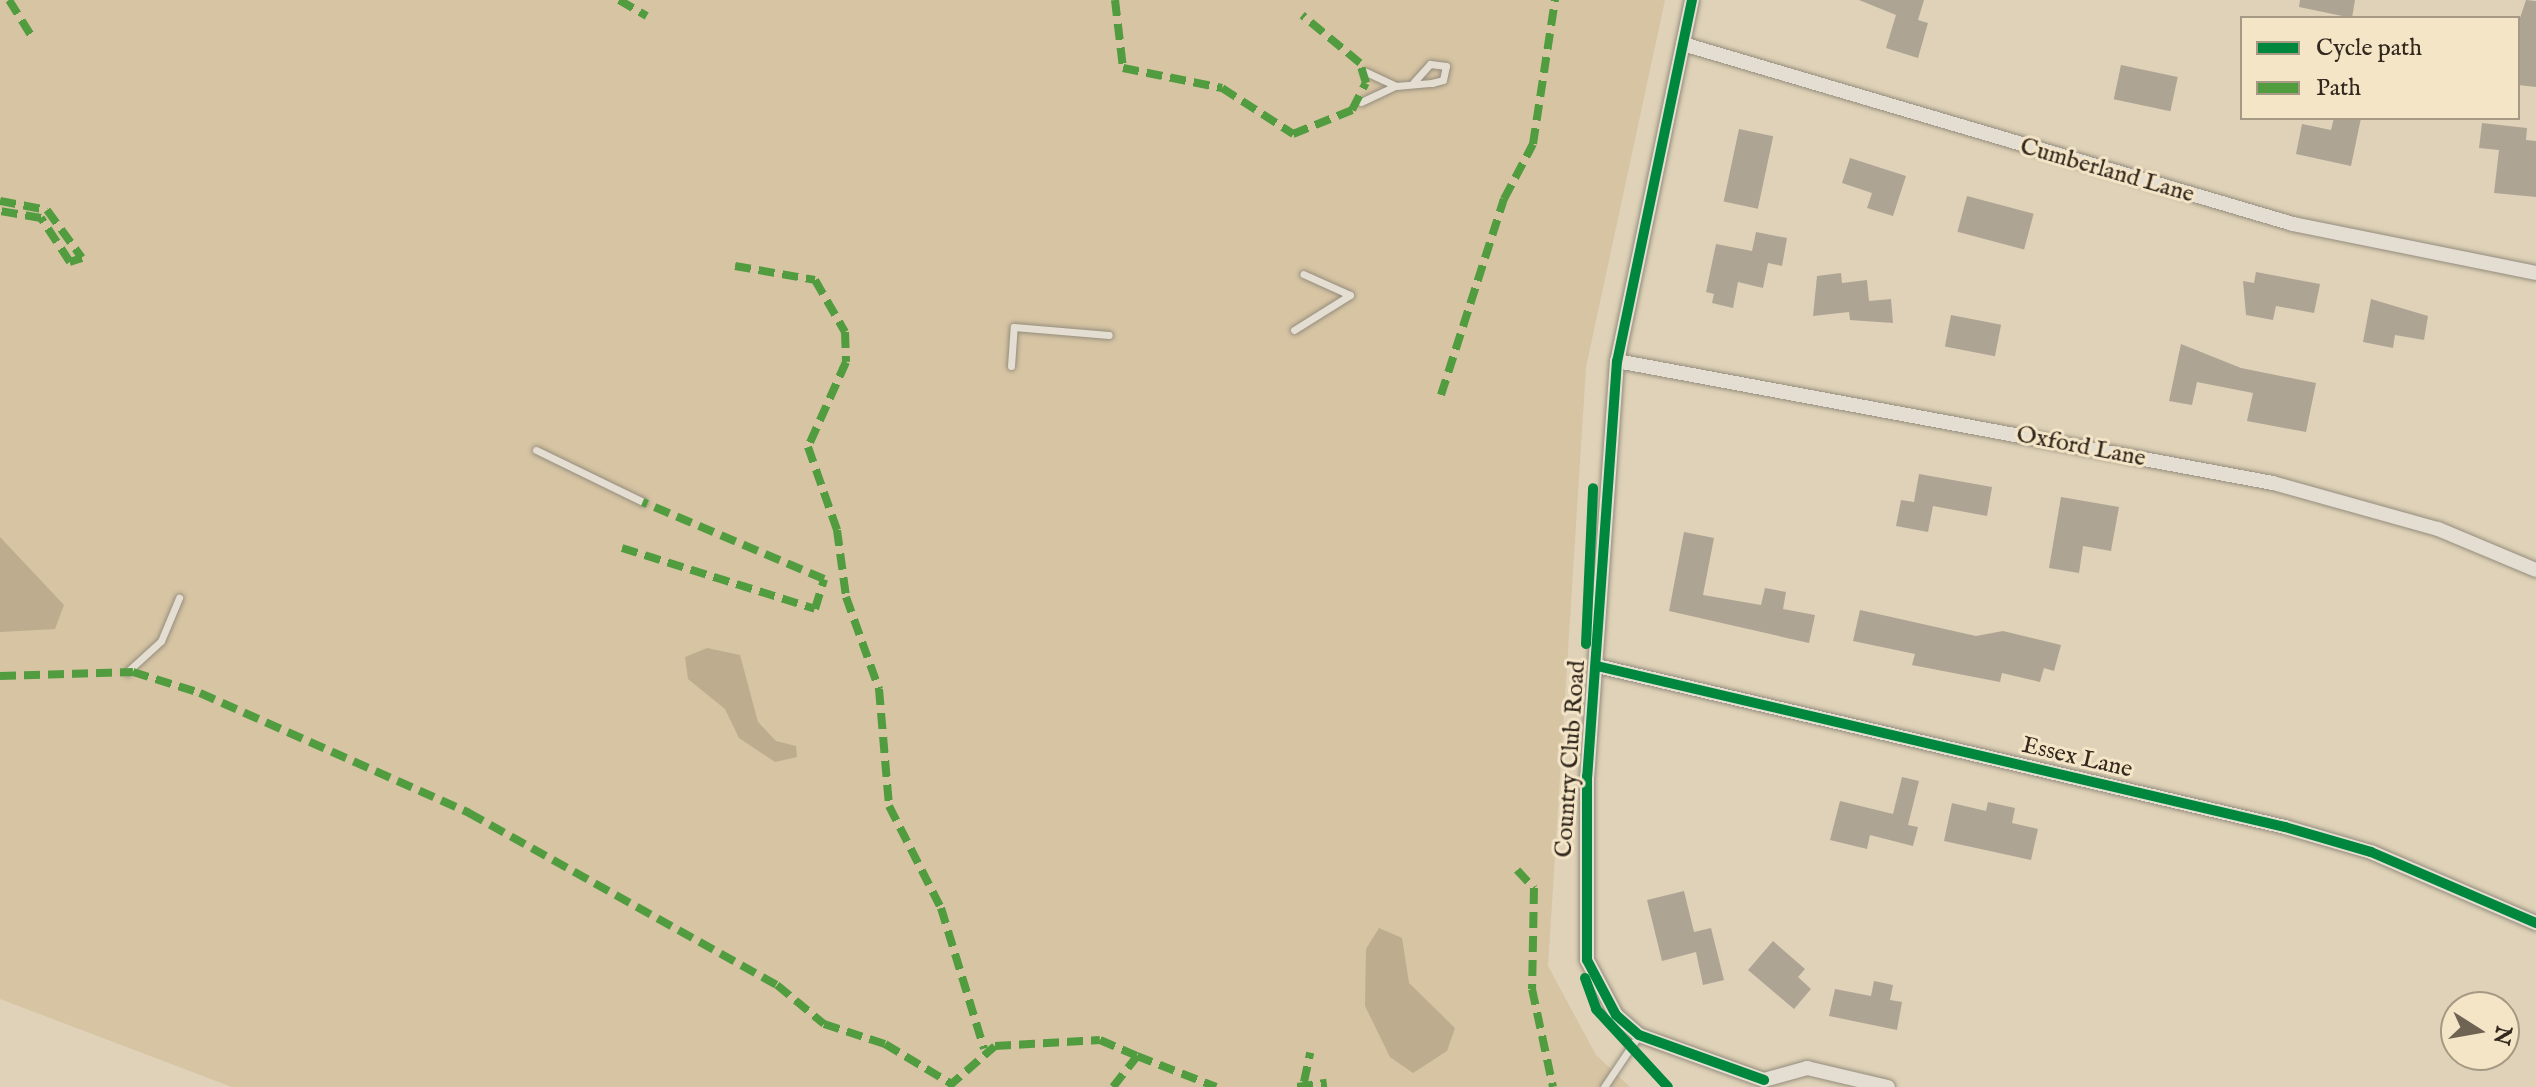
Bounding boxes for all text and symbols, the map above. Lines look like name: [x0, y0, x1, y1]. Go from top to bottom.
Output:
legend: [2240, 16, 2520, 120]
text: Cycle path: [2316, 33, 2422, 64]
text: Path: [2316, 73, 2361, 104]
street label: Cumberland Lane: [2017, 132, 2197, 210]
street label: Oxford Lane: [2014, 420, 2148, 474]
street label: Country Club Road: [1550, 659, 1592, 859]
street label: Essex Lane: [2019, 731, 2135, 785]
north arrow: [2440, 991, 2520, 1071]
text: N: [2486, 1023, 2517, 1047]

